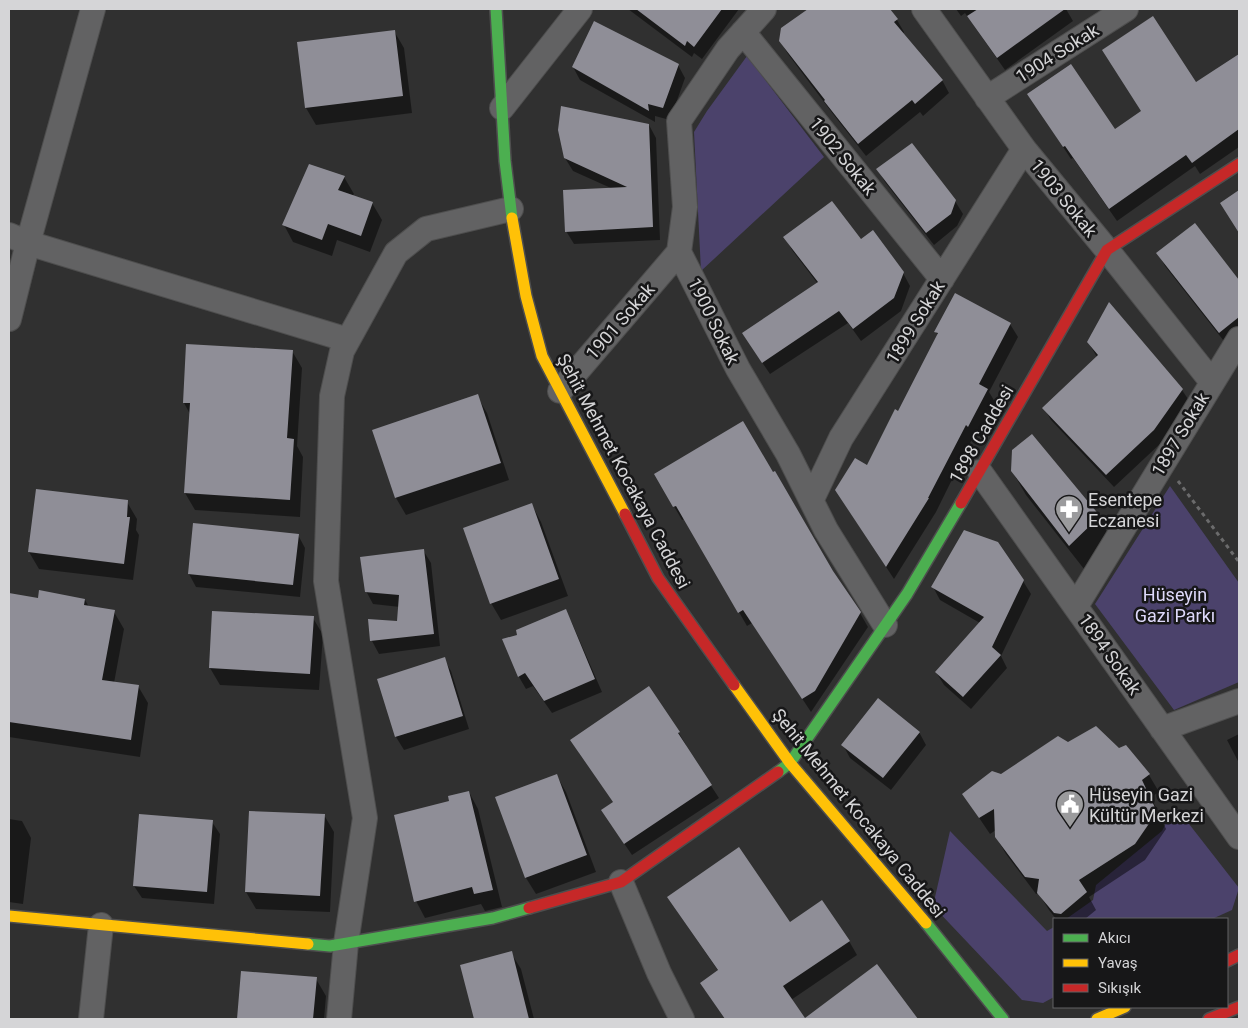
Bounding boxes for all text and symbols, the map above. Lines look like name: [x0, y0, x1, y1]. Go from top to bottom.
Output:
street label: 1904 Sokak: [1012, 19, 1103, 87]
street label: 1902 Sokak: [805, 113, 881, 200]
street label: 1903 Sokak: [1026, 155, 1102, 242]
street label: 1900 Sokak: [684, 274, 744, 369]
street label: 1899 Sokak: [881, 276, 949, 367]
street label: 1901 Sokak: [581, 278, 659, 363]
street label: Şehit Mehmet Kocakaya Caddesi: [553, 350, 695, 592]
street label: 1898 Caddesi: [944, 381, 1018, 487]
street label: 1897 Sokak: [1147, 388, 1214, 480]
place label: Esentepe Eczanesi: [1088, 489, 1162, 531]
pharmacy icon: Esentepe Eczanesi: [1054, 494, 1084, 533]
park label: Hüseyin Gazi Parkı: [1135, 584, 1215, 626]
street label: 1894 Sokak: [1074, 610, 1146, 699]
street label: Şehit Mehmet Kocakaya Caddesi: [768, 704, 950, 922]
place label: Hüseyin Gazi Kültür Merkezi: [1089, 784, 1204, 826]
public building icon: Hüseyin Gazi Kültür Merkezi: [1055, 789, 1085, 828]
legend: [1053, 918, 1228, 1008]
text: Akıcı: [1098, 929, 1131, 947]
text: Yavaş: [1098, 954, 1138, 972]
text: Sıkışık: [1098, 979, 1141, 997]

